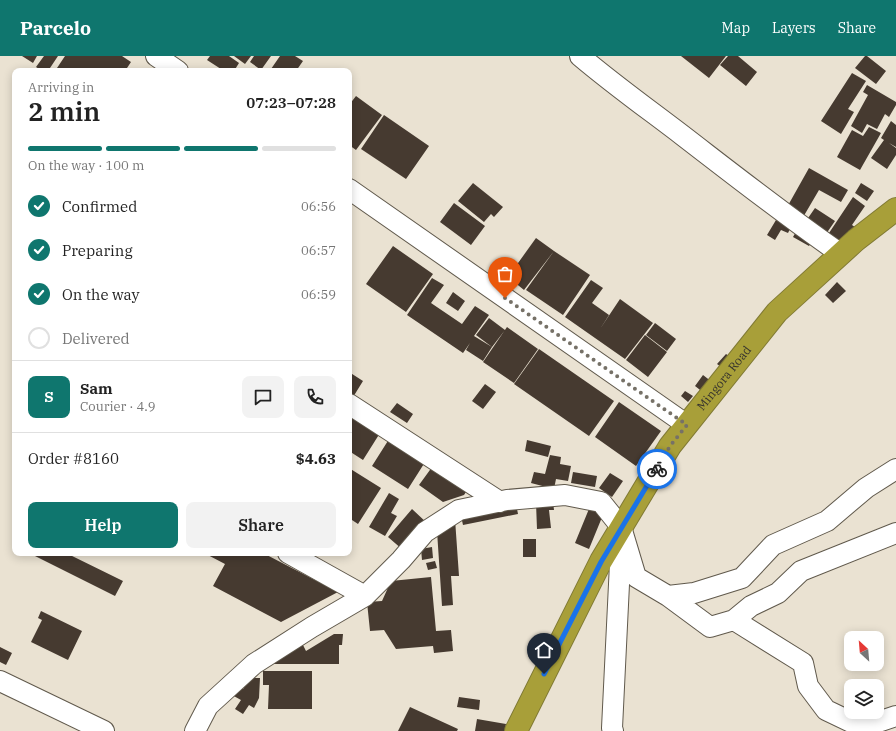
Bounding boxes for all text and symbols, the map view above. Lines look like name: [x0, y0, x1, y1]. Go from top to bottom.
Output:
text: Parcelo: [20, 16, 91, 40]
text: Map: [722, 19, 750, 37]
text: Layers: [772, 19, 816, 37]
text: Share: [838, 19, 876, 37]
text: Arriving in: [28, 79, 94, 96]
text: 07:23–07:28: [246, 93, 336, 112]
text: 2 min: [28, 94, 100, 128]
text: On the way · 100 m: [28, 157, 144, 174]
icon: check: [28, 195, 50, 217]
text: Confirmed: [62, 197, 137, 216]
text: 06:56: [301, 198, 336, 215]
icon: check: [28, 239, 50, 261]
text: Preparing: [62, 241, 133, 260]
text: 06:57: [301, 242, 336, 259]
pin: [488, 257, 522, 298]
icon: bag: [494, 263, 516, 285]
icon: check: [28, 283, 50, 305]
text: On the way: [62, 285, 140, 304]
text: 06:59: [301, 286, 336, 303]
text: Delivered: [62, 329, 130, 348]
street label: Mingora Road: [693, 342, 754, 413]
button: chat: [242, 376, 284, 418]
button: phone: [294, 376, 336, 418]
text: Sam: [80, 379, 113, 398]
text: S: [44, 387, 54, 406]
text: Courier · 4.9: [80, 398, 156, 415]
text: Order #8160: [28, 449, 119, 468]
text: $4.63: [296, 449, 336, 468]
courier: [637, 449, 677, 489]
icon: bike: [646, 458, 668, 480]
button: Help: [28, 502, 178, 548]
button: Share: [186, 502, 336, 548]
north arrow: [844, 631, 884, 671]
map controls: [844, 631, 884, 719]
pin: [527, 633, 561, 674]
icon: home: [533, 639, 555, 661]
button: layers: [844, 679, 884, 719]

